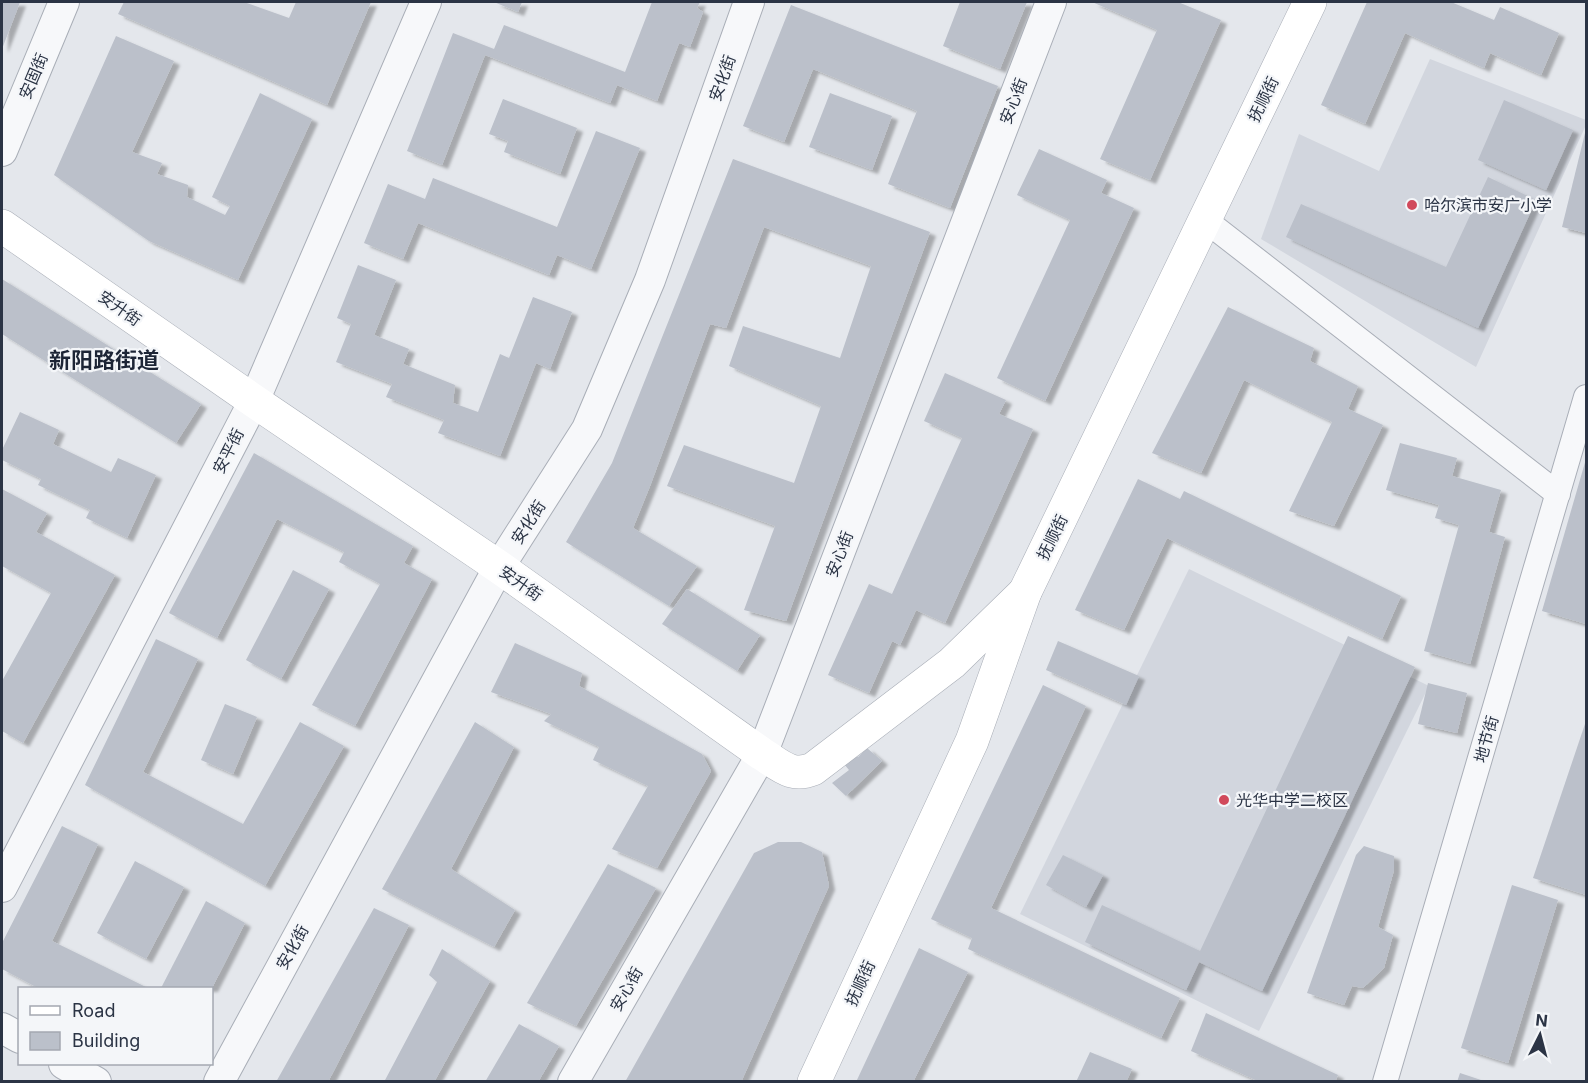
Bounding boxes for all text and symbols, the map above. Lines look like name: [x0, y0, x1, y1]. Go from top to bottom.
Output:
street label: 安固街: [14, 50, 52, 102]
street label: 安化街: [704, 52, 740, 104]
street label: 抚顺街: [1243, 73, 1283, 125]
street label: 安心街: [995, 75, 1031, 127]
place label: 哈尔滨市安广小学: [1424, 195, 1552, 215]
marker: 哈尔滨市安广小学: [1405, 198, 1419, 212]
street label: 安升街: [95, 286, 145, 330]
district label: 新阳路街道: [49, 347, 159, 373]
street label: 安平街: [208, 425, 248, 477]
street label: 安化街: [507, 496, 549, 548]
street label: 抚顺街: [1032, 511, 1072, 563]
street label: 安心街: [821, 528, 857, 580]
street label: 安升街: [496, 561, 546, 605]
street label: 地节街: [1470, 713, 1502, 765]
place label: 光华中学二校区: [1236, 790, 1348, 810]
marker: 光华中学二校区: [1217, 793, 1231, 807]
street label: 安化街: [272, 921, 312, 973]
street label: 抚顺街: [841, 957, 879, 1009]
street label: 安心街: [605, 963, 647, 1015]
legend: [18, 987, 213, 1065]
text: Road: [72, 1000, 115, 1021]
north arrow: [1510, 1005, 1570, 1065]
text: N: [1534, 1009, 1549, 1031]
text: Building: [72, 1030, 140, 1051]

